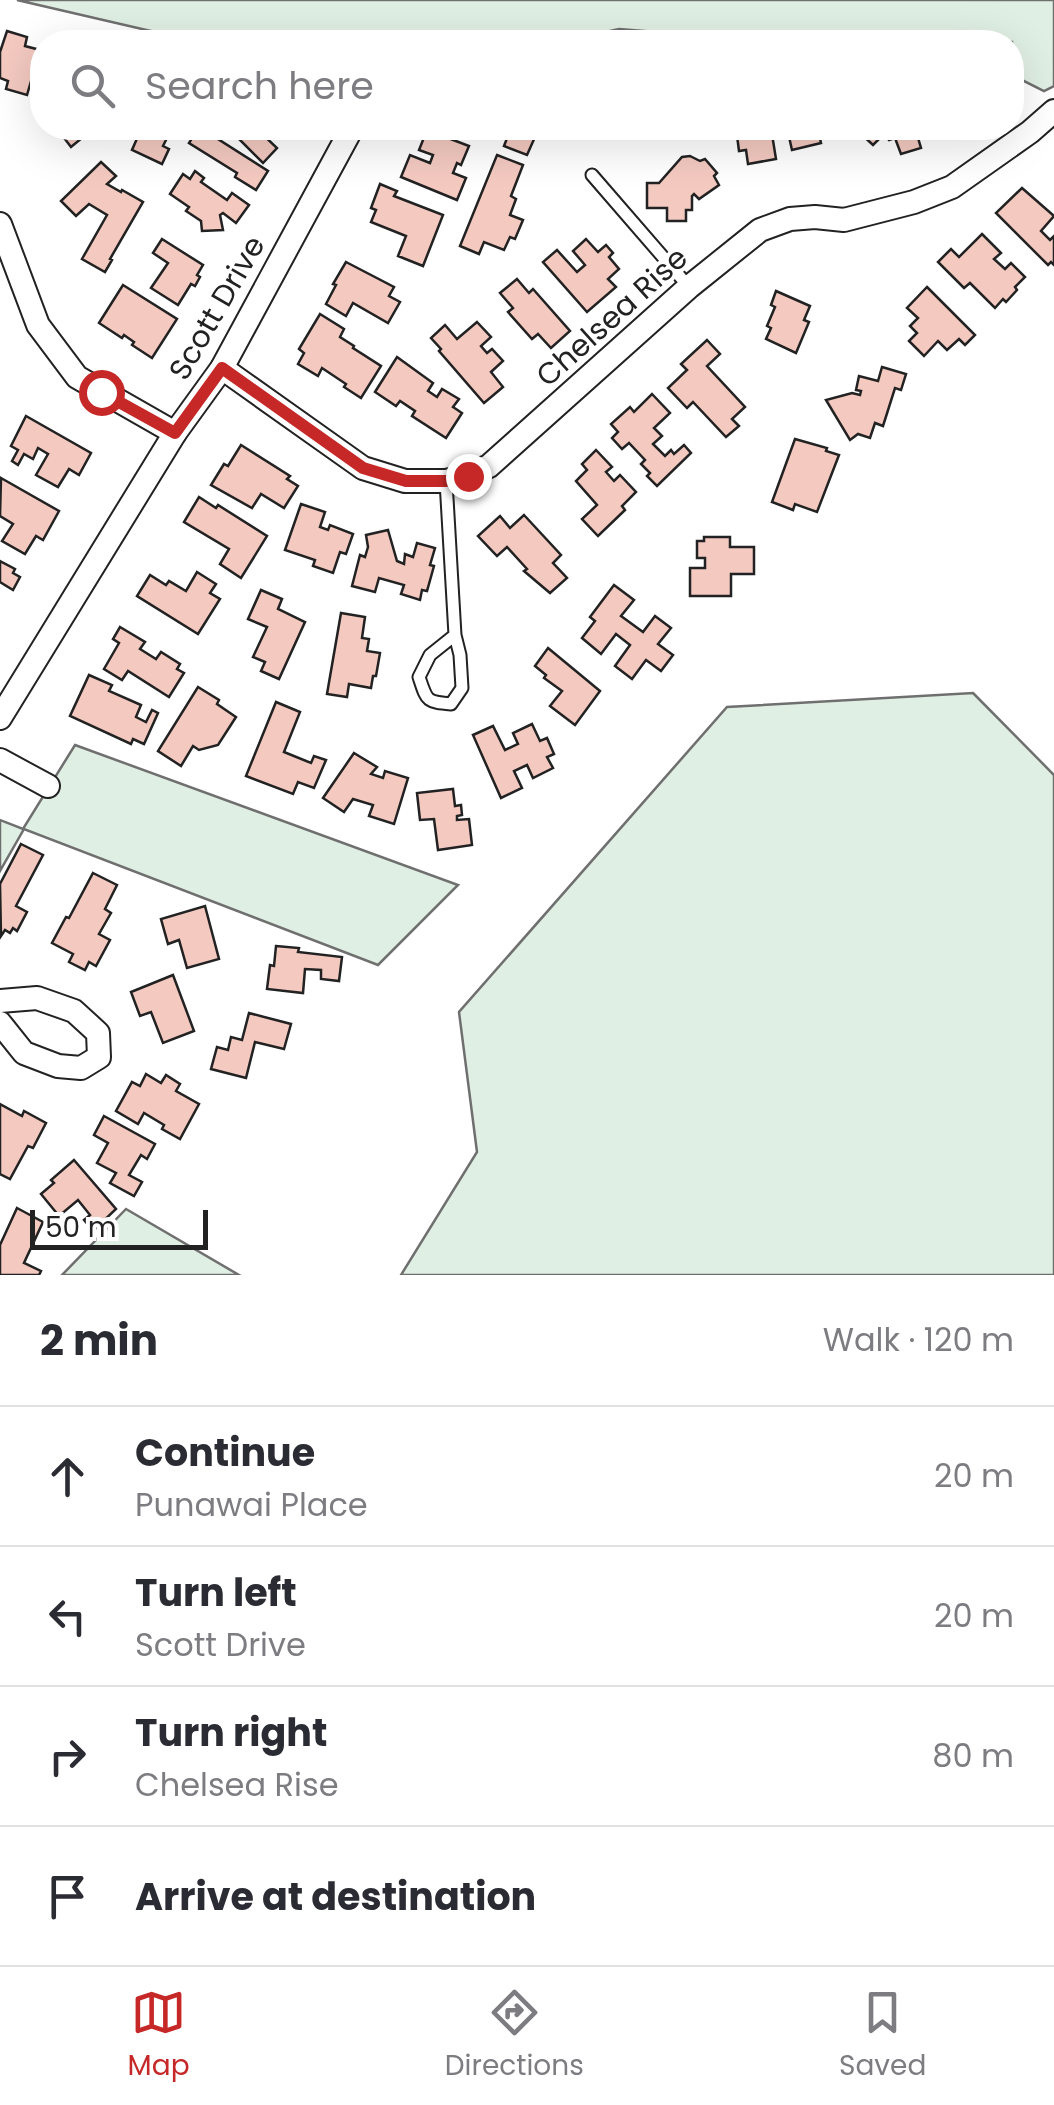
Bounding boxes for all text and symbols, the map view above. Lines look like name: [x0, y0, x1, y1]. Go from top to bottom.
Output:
search box: [30, 30, 1024, 140]
icon: search: [65, 58, 120, 113]
text: Search here: [145, 59, 374, 112]
street label: Scott Drive: [158, 228, 275, 388]
street label: Chelsea Rise: [526, 237, 697, 396]
route start: [79, 370, 125, 416]
route end: [446, 454, 492, 500]
scale bar: [30, 1205, 208, 1250]
text: 50 m: [45, 1208, 116, 1247]
text: 2 min: [40, 1311, 158, 1370]
text: Walk · 120 m: [823, 1317, 1014, 1362]
text: Continue: [135, 1426, 315, 1479]
icon: ahead: [40, 1449, 95, 1504]
text: 20 m: [934, 1453, 1014, 1498]
text: Punawai Place: [135, 1482, 368, 1527]
text: Turn left: [135, 1566, 297, 1619]
icon: left: [40, 1589, 95, 1644]
text: 20 m: [934, 1593, 1014, 1638]
text: Scott Drive: [135, 1622, 306, 1667]
text: Turn right: [135, 1706, 327, 1759]
icon: right: [40, 1729, 95, 1784]
text: 80 m: [932, 1733, 1014, 1778]
text: Chelsea Rise: [135, 1762, 339, 1807]
icon: arrive: [40, 1869, 95, 1924]
text: Arrive at destination: [135, 1870, 536, 1923]
tab: Map: [128, 1985, 190, 2087]
tab: Directions: [445, 1985, 584, 2087]
tab: Saved: [839, 1985, 926, 2087]

